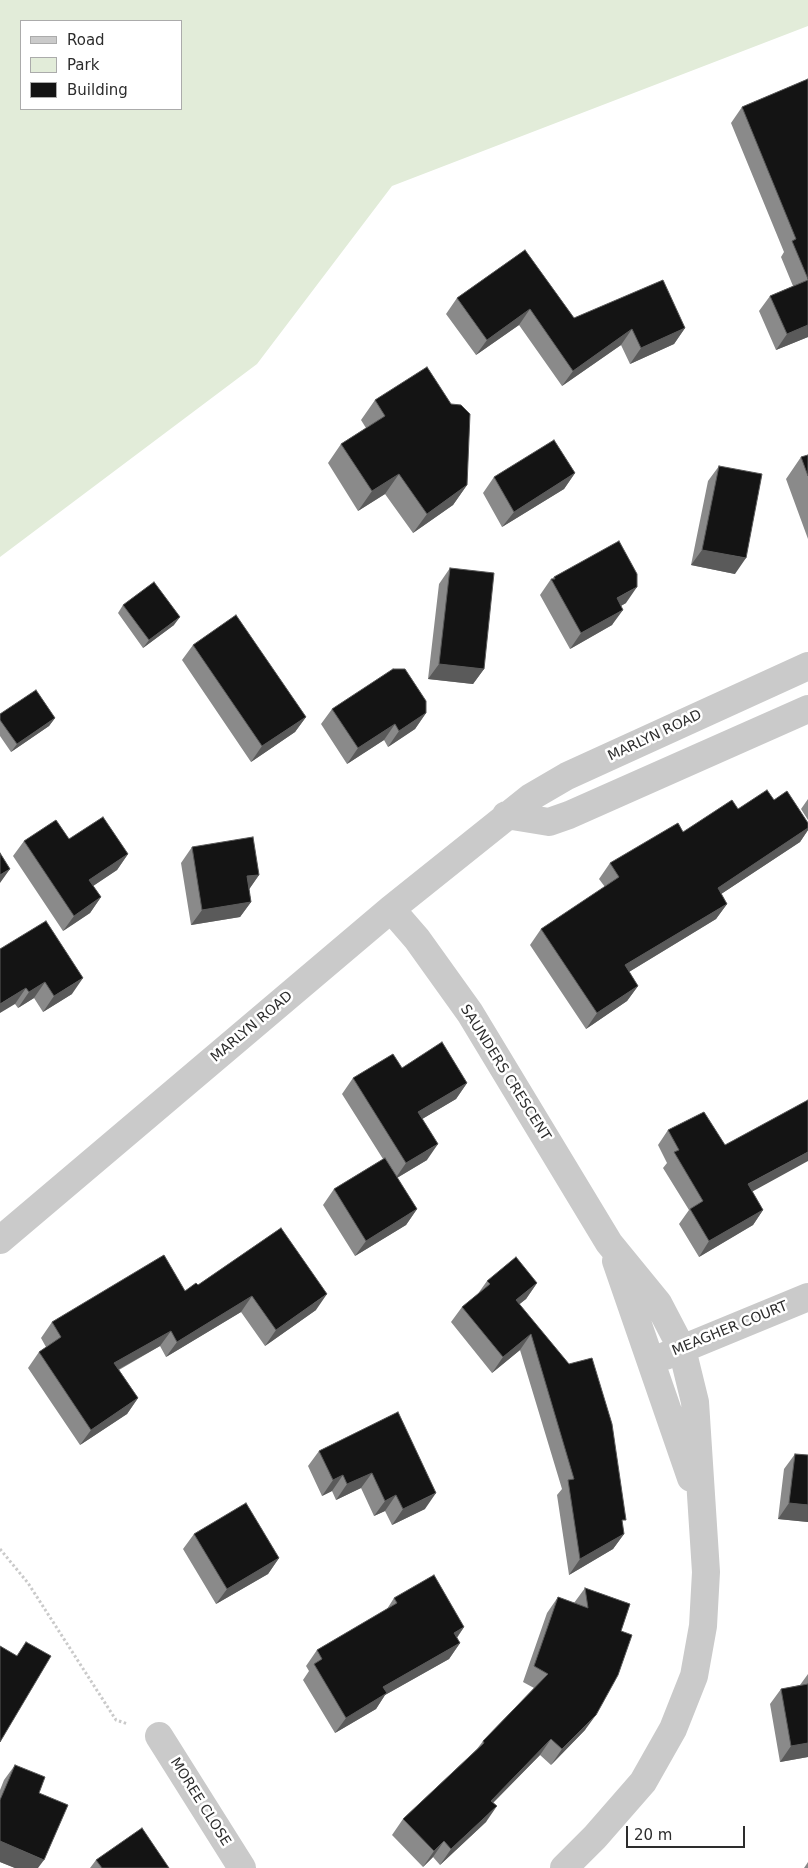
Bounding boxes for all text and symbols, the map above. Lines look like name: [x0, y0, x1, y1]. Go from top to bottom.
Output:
legend: [20, 20, 182, 110]
text: Road: [67, 31, 105, 49]
text: Park: [67, 56, 99, 74]
text: Building: [67, 81, 128, 99]
street label: MARLYN ROAD: [605, 707, 705, 765]
street label: MARLYN ROAD: [208, 988, 296, 1066]
street label: SAUNDERS CRESCENT: [456, 1002, 554, 1144]
street label: MEAGHER COURT: [670, 1298, 790, 1360]
street label: MOREE CLOSE: [166, 1755, 234, 1849]
scale bar: [628, 1816, 747, 1848]
text: 20 m: [634, 1826, 672, 1844]

